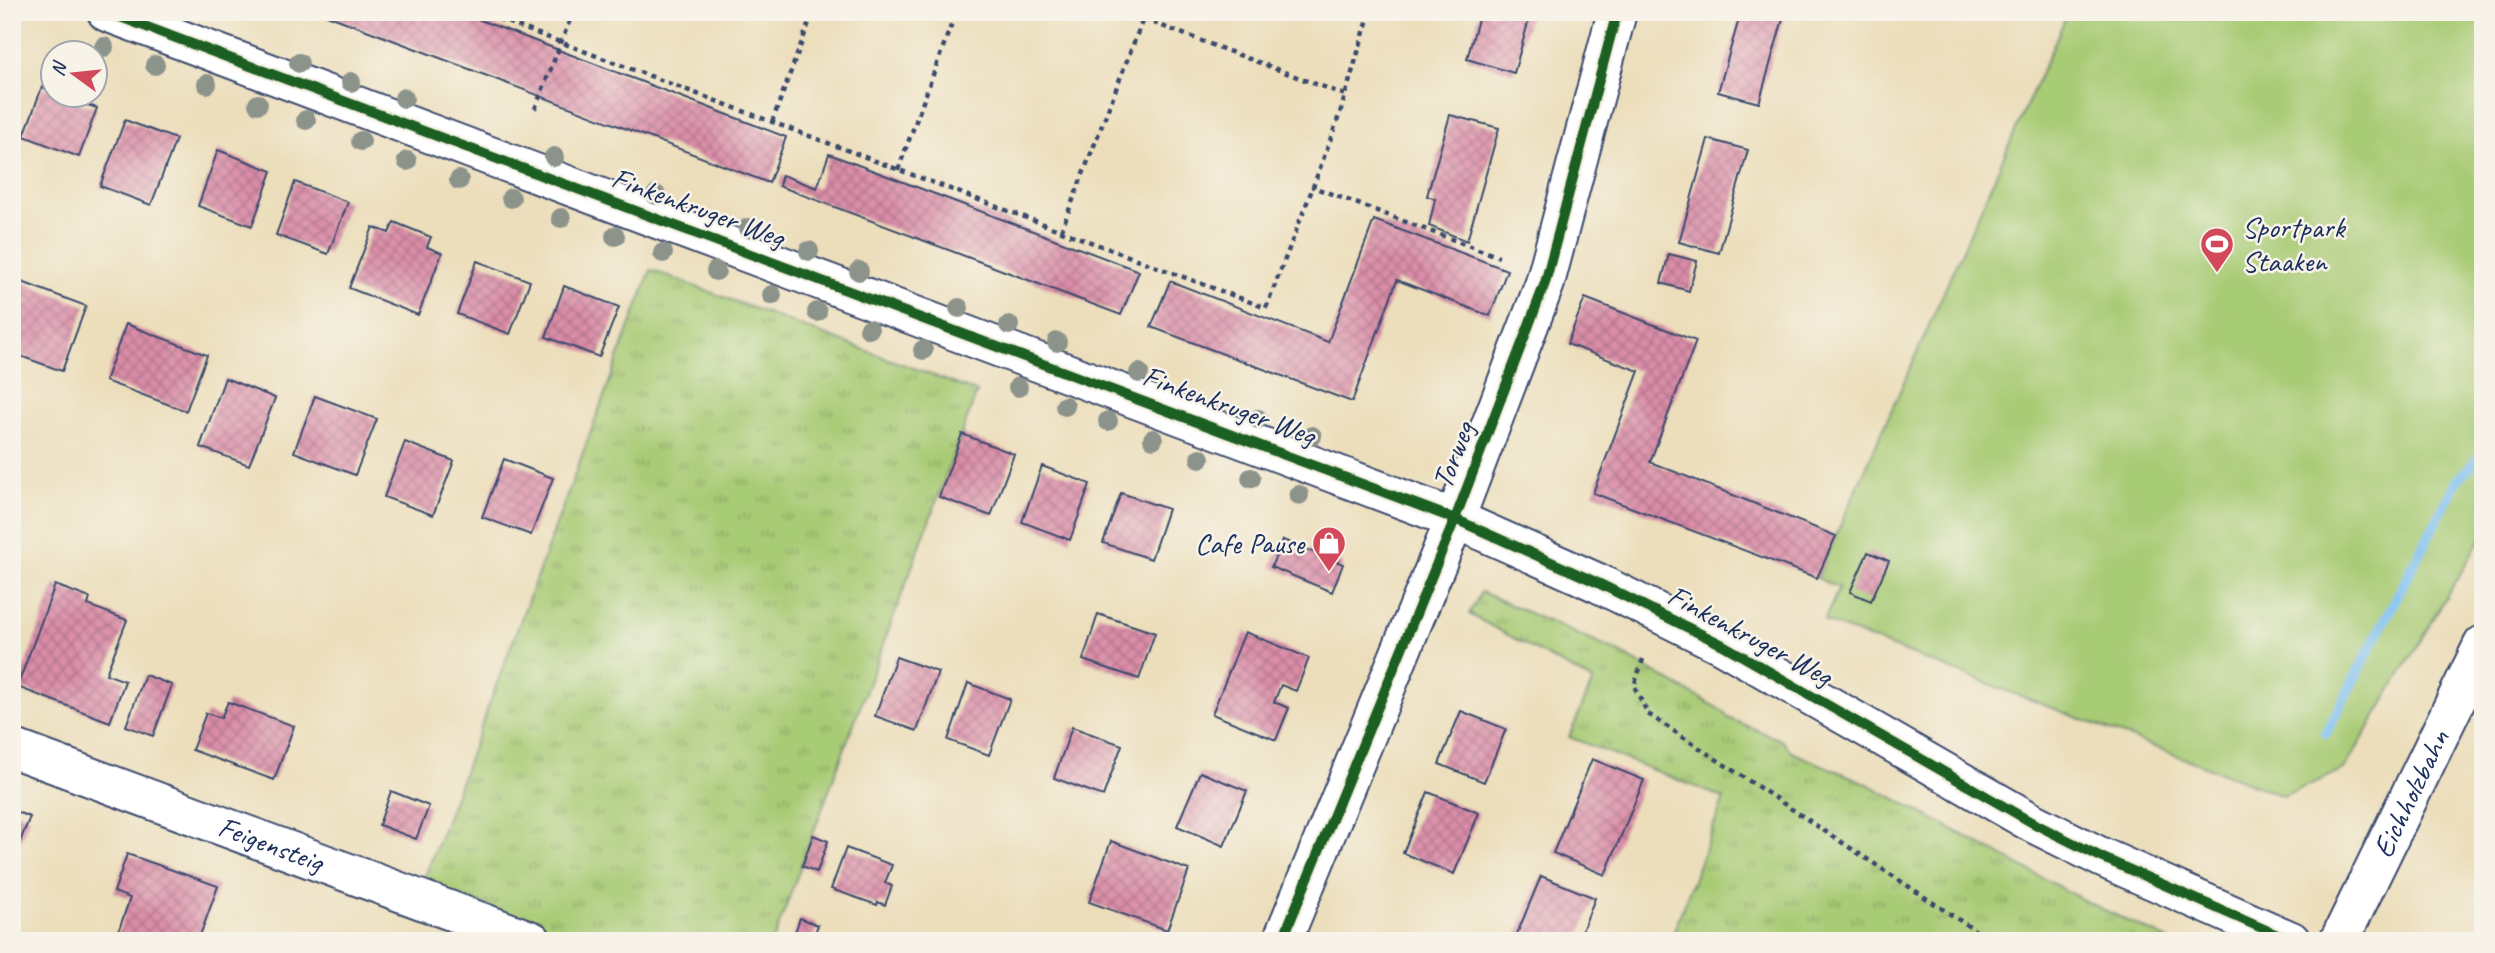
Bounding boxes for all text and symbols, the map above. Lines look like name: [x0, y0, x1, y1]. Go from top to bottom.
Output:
north arrow: [38, 38, 108, 108]
text: N: [45, 58, 72, 79]
street label: Finkenkruger Weg: [607, 158, 792, 257]
place label: Sportpark Staaken: [2242, 208, 2346, 280]
sports icon: Sportpark Staaken: [2198, 225, 2236, 274]
street label: Finkenkruger Weg: [1138, 356, 1323, 455]
street label: Torweg: [1423, 414, 1484, 494]
place label: Cafe Pause: [1195, 524, 1306, 562]
shop icon: Cafe Pause: [1310, 524, 1348, 573]
street label: Finkenkruger Weg: [1661, 576, 1841, 695]
street label: Eichholzbahn: [2364, 723, 2458, 864]
street label: Feigensteig: [213, 807, 330, 882]

